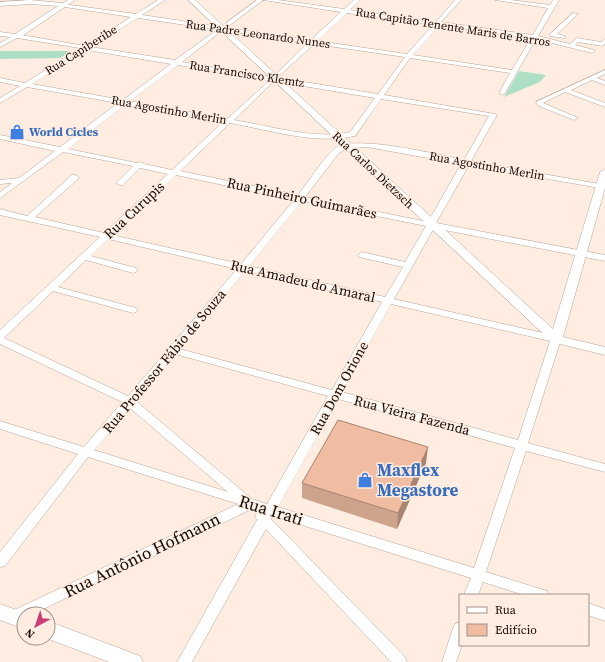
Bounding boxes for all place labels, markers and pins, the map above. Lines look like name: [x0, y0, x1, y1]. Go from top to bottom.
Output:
shop icon: World Cicles: [8, 123, 26, 141]
place label: World Cicles: [29, 124, 99, 140]
place label: Maxflex Megastore: [377, 458, 459, 502]
shop icon: Maxflex Megastore: [356, 471, 374, 489]

